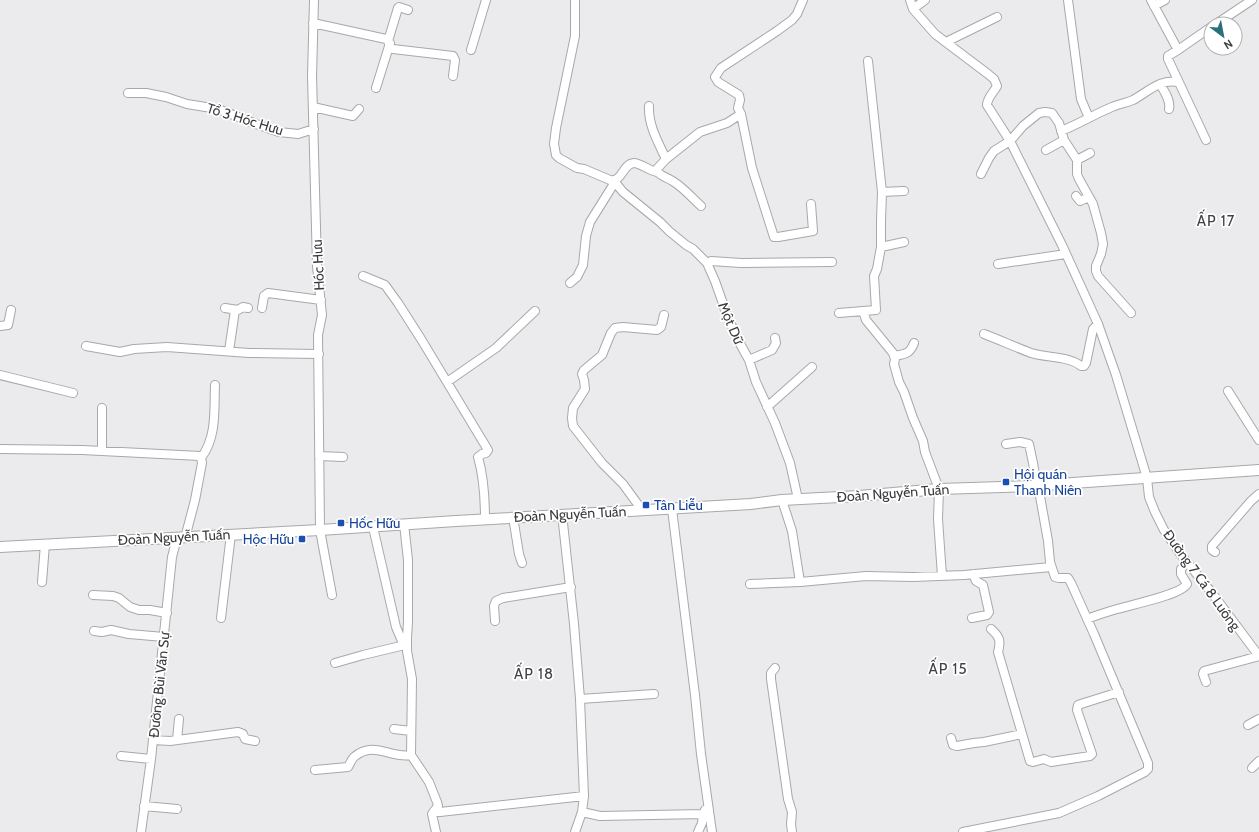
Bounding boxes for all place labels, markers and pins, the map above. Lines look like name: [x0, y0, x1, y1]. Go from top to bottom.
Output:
place label: Hội quán Thanh Niên: [1014, 465, 1082, 499]
marker: Hội quán Thanh Niên: [1001, 477, 1011, 487]
place label: Tân Liễu: [654, 496, 703, 514]
marker: Tân Liễu: [641, 500, 651, 510]
place label: Hốc Hữu: [349, 514, 400, 532]
marker: Hốc Hữu: [336, 518, 346, 528]
place label: Hộc Hữu: [243, 530, 294, 548]
marker: Hộc Hữu: [297, 534, 307, 544]

